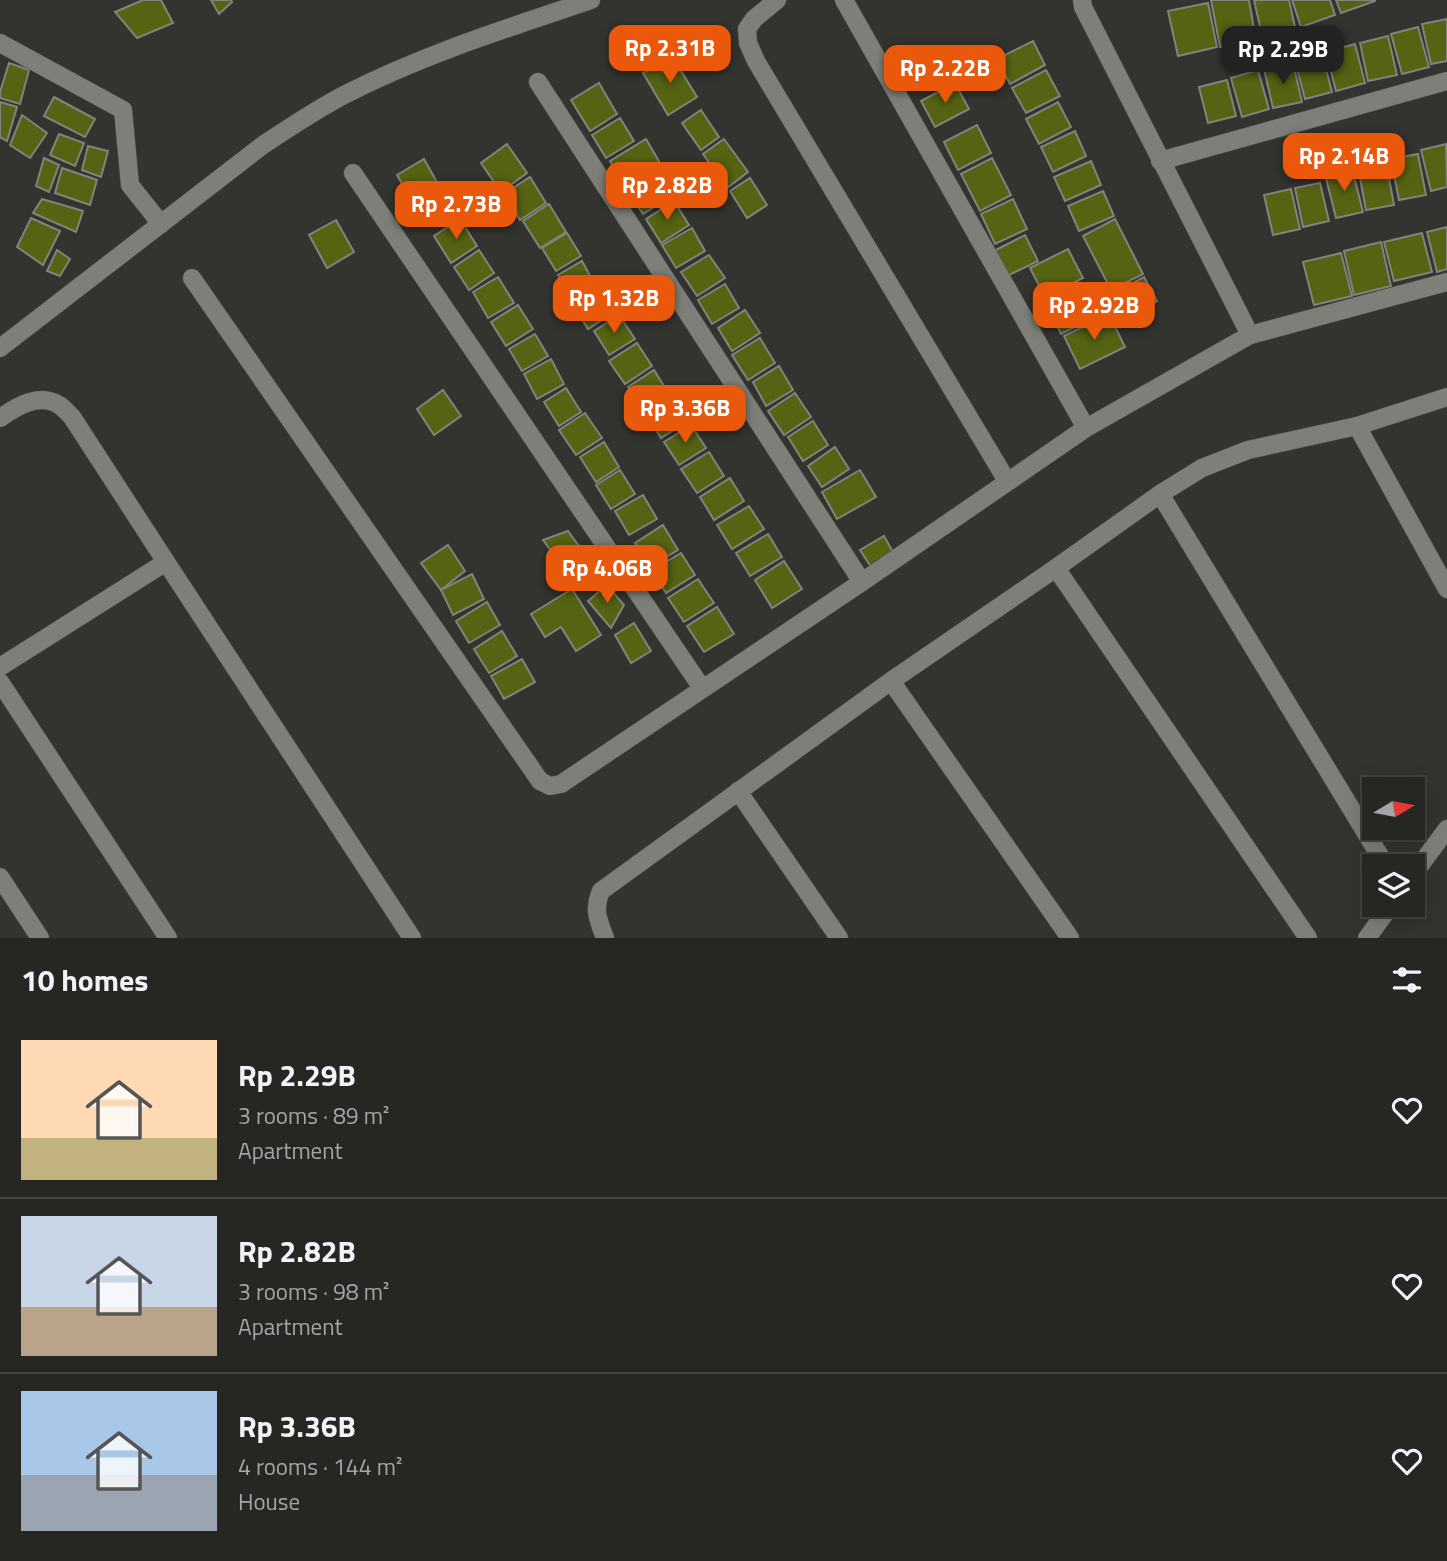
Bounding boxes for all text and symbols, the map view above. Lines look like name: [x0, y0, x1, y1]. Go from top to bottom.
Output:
pin: Rp 2.31B: [598, 25, 742, 85]
pin: Rp 2.29B: [1211, 27, 1355, 86]
text: Rp 2.31B: [625, 30, 715, 65]
text: Rp 2.29B: [1238, 31, 1328, 66]
pin: Rp 2.22B: [873, 46, 1017, 105]
text: Rp 2.22B: [900, 50, 990, 85]
pin: Rp 2.14B: [1272, 134, 1416, 193]
text: Rp 2.14B: [1299, 138, 1389, 173]
pin: Rp 2.82B: [595, 162, 739, 222]
text: Rp 2.82B: [622, 167, 712, 202]
pin: Rp 2.73B: [384, 182, 528, 241]
text: Rp 2.73B: [411, 186, 501, 221]
pin: Rp 1.32B: [542, 276, 686, 335]
text: Rp 1.32B: [569, 280, 659, 315]
pin: Rp 2.92B: [1022, 282, 1166, 342]
text: Rp 2.92B: [1049, 287, 1139, 322]
pin: Rp 3.36B: [613, 386, 757, 445]
text: Rp 3.36B: [640, 390, 730, 425]
pin: Rp 4.06B: [535, 546, 679, 605]
text: Rp 4.06B: [562, 550, 652, 585]
north arrow: [1362, 777, 1424, 840]
map controls: [1362, 777, 1425, 917]
button: layers: [1362, 854, 1425, 917]
text: 10 homes: [21, 957, 148, 1003]
icon: filters: [1388, 961, 1426, 999]
text: Rp 2.29B: [238, 1052, 356, 1098]
icon: home: [77, 1068, 161, 1152]
icon: heart: [1388, 1091, 1426, 1129]
text: 3 rooms · 89 m²: [238, 1098, 389, 1133]
text: Apartment: [238, 1133, 343, 1168]
text: Rp 2.82B: [238, 1228, 356, 1274]
icon: home: [77, 1244, 161, 1328]
icon: heart: [1388, 1267, 1426, 1305]
text: 3 rooms · 98 m²: [238, 1274, 389, 1309]
text: Apartment: [238, 1309, 343, 1344]
text: Rp 3.36B: [238, 1403, 356, 1449]
icon: home: [77, 1419, 161, 1503]
icon: heart: [1388, 1442, 1426, 1480]
text: 4 rooms · 144 m²: [238, 1449, 402, 1484]
text: House: [238, 1484, 300, 1519]

